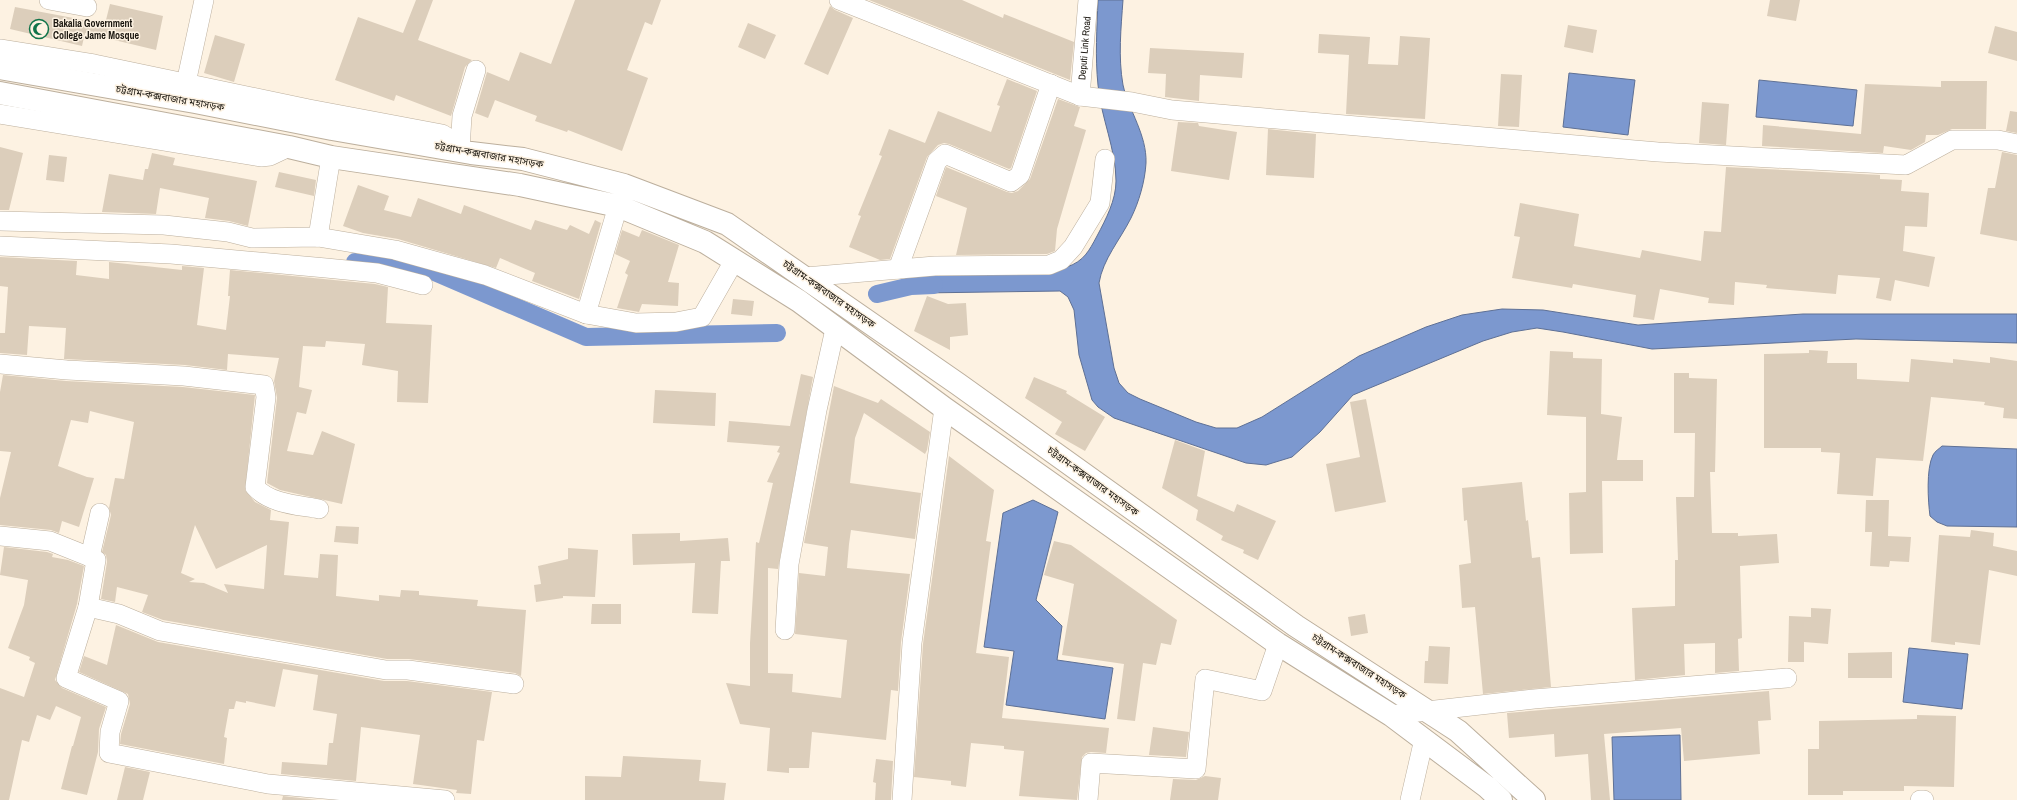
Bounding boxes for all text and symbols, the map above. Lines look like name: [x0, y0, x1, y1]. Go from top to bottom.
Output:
street label: Deputi Link Road: [1075, 16, 1093, 81]
place label: Bakalia Government College Jame Mosque: [53, 17, 140, 42]
mosque icon: Bakalia Government College Jame Mosque: [28, 18, 50, 40]
street label: চট্টগ্রাম-কক্সবাজার মহাসড়ক: [114, 82, 226, 114]
street label: চট্টগ্রাম-কক্সবাজার মহাসড়ক: [433, 139, 545, 171]
street label: চট্টগ্রাম-কক্সবাজার মহাসড়ক: [779, 257, 879, 331]
street label: চট্টগ্রাম-কক্সবাজার মহাসড়ক: [1044, 443, 1142, 519]
street label: চট্টগ্রাম-কক্সবাজার মহাসড়ক: [1308, 630, 1409, 702]

